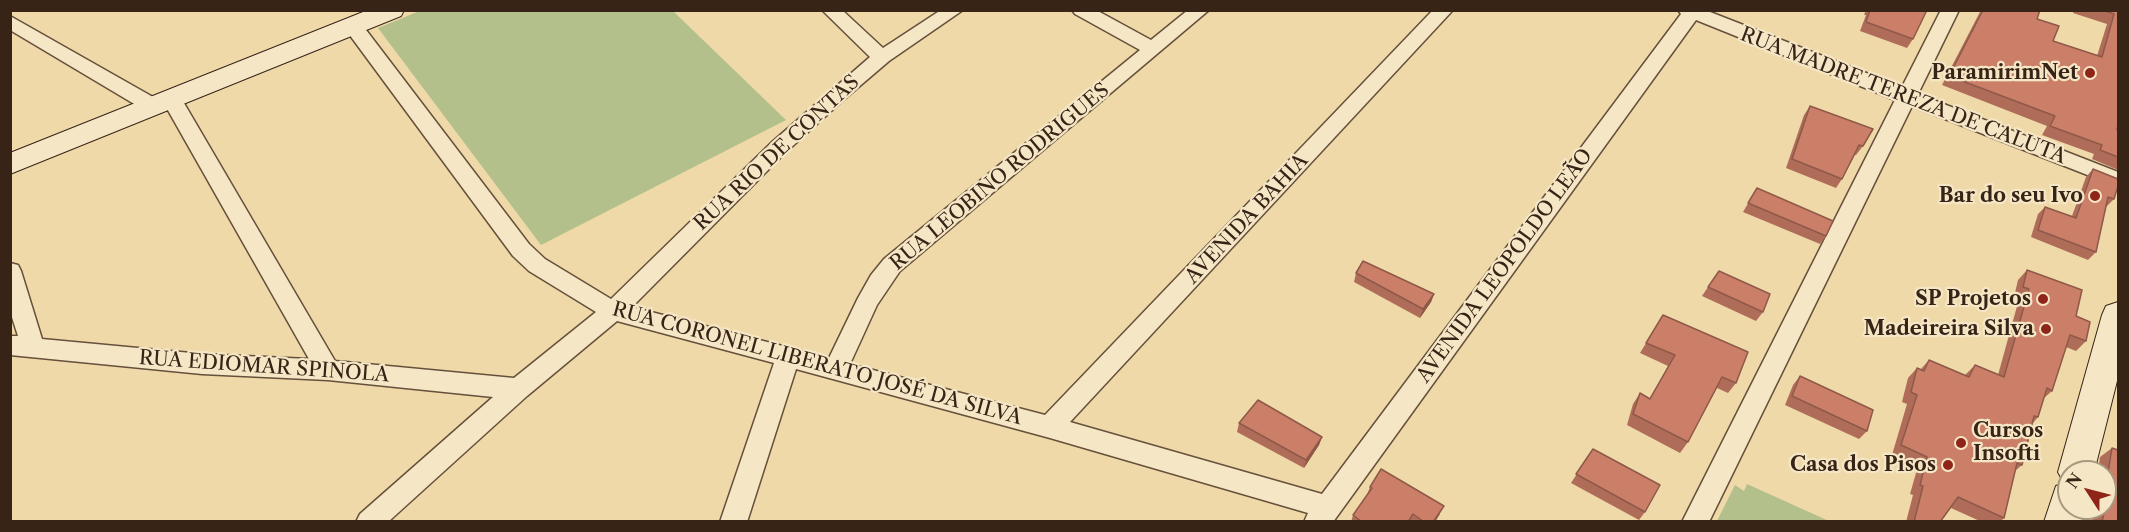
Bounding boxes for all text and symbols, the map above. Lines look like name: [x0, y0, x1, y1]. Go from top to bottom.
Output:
street label: RUA MADRE TEREZA DE CALUTA: [1737, 23, 2069, 169]
place label: ParamirimNet: [1931, 61, 2078, 85]
marker: ParamirimNet: [2083, 66, 2097, 80]
street label: RUA RIO DE CONTAS: [689, 70, 865, 236]
street label: RUA LEOBINO RODRIGUES: [886, 78, 1114, 276]
street label: AVENIDA LEOPOLDO LEÃO: [1412, 144, 1598, 388]
street label: AVENIDA BAHIA: [1181, 149, 1313, 289]
place label: Bar do seu Ivo: [1939, 184, 2083, 208]
marker: Bar do seu Ivo: [2088, 189, 2102, 203]
place label: SP Projetos: [1915, 287, 2031, 311]
marker: SP Projetos: [2036, 292, 2050, 306]
street label: RUA CORONEL LIBERATO JOSÉ DA SILVA: [610, 298, 1024, 430]
place label: Madeireira Silva: [1864, 317, 2034, 341]
marker: Madeireira Silva: [2039, 322, 2053, 336]
street label: RUA EDIOMAR SPINOLA: [138, 346, 390, 388]
place label: Cursos Insofti: [1973, 419, 2043, 466]
marker: Cursos Insofti: [1954, 436, 1968, 450]
place label: Casa dos Pisos: [1790, 453, 1936, 477]
marker: Casa dos Pisos: [1941, 458, 1955, 472]
north arrow: [2057, 460, 2117, 520]
text: N: [2062, 469, 2086, 492]

